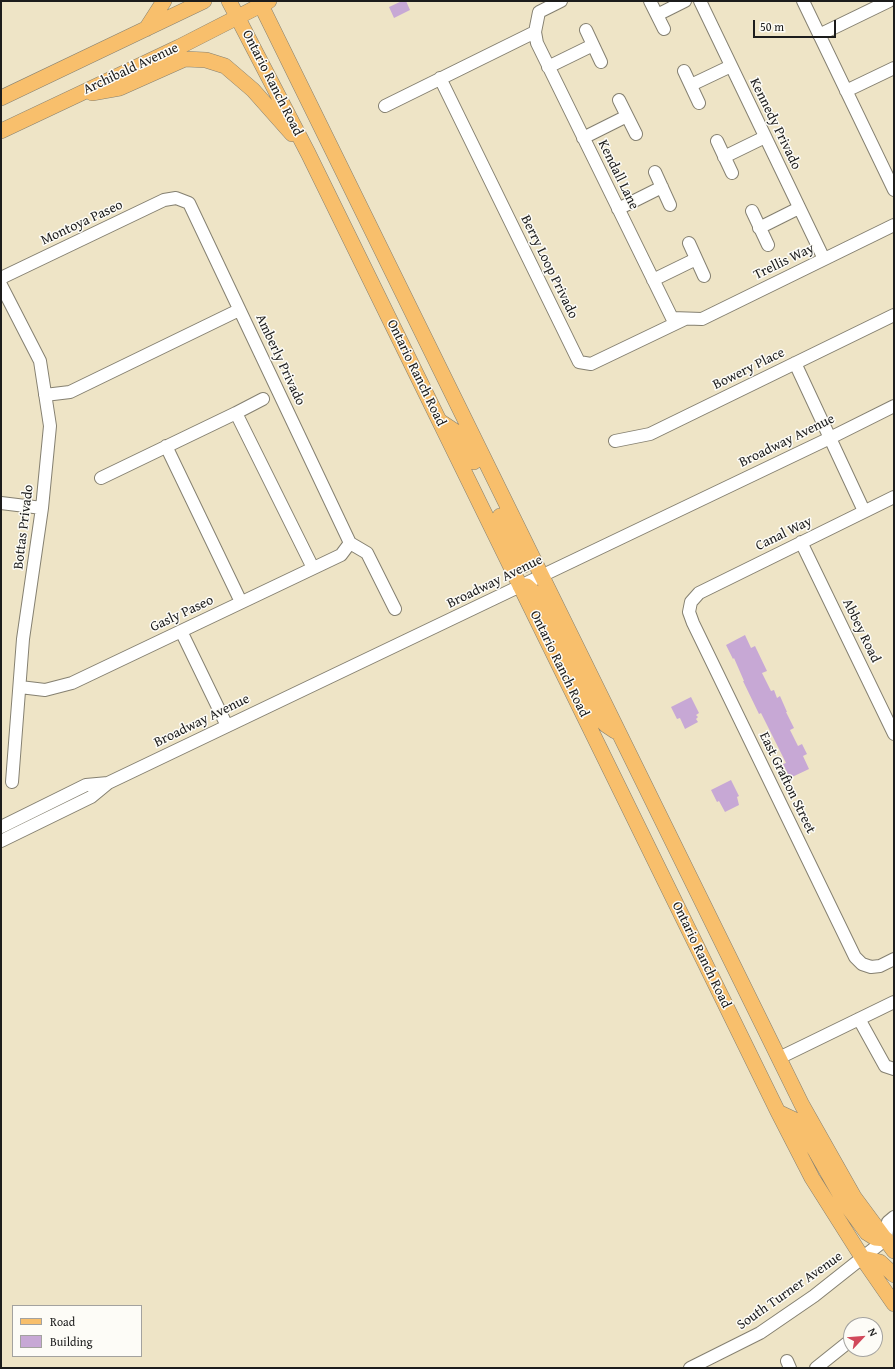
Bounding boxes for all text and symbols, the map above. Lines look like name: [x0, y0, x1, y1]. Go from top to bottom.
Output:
scale bar: [755, 12, 838, 38]
text: 50 m: [760, 18, 784, 35]
street label: Ontario Ranch Road: [238, 27, 306, 139]
street label: Archibald Avenue: [81, 40, 181, 98]
street label: Kennedy Privado: [746, 75, 804, 173]
street label: Kendall Lane: [594, 137, 642, 213]
street label: Montoya Paseo: [38, 197, 126, 249]
street label: Berry Loop Privado: [517, 213, 581, 321]
street label: Trellis Way: [751, 240, 817, 284]
street label: Amberly Privado: [252, 312, 308, 408]
street label: Ontario Ranch Road: [383, 317, 449, 429]
street label: Bowery Place: [710, 344, 788, 394]
street label: Broadway Avenue: [737, 411, 837, 471]
street label: Bottas Privado: [10, 484, 38, 570]
street label: Canal Way: [753, 513, 815, 555]
street label: Broadway Avenue: [445, 552, 545, 612]
street label: Gasly Paseo: [148, 592, 216, 636]
street label: Abbey Road: [838, 596, 884, 666]
street label: Ontario Ranch Road: [526, 608, 592, 720]
street label: Broadway Avenue: [152, 691, 252, 751]
street label: East Grafton Street: [755, 730, 819, 836]
street label: Ontario Ranch Road: [668, 899, 734, 1011]
street label: South Turner Avenue: [734, 1248, 846, 1334]
legend: [12, 1305, 142, 1357]
text: Road: [50, 1313, 75, 1330]
north arrow: [843, 1317, 883, 1357]
text: N: [864, 1325, 882, 1339]
text: Building: [50, 1333, 93, 1350]

